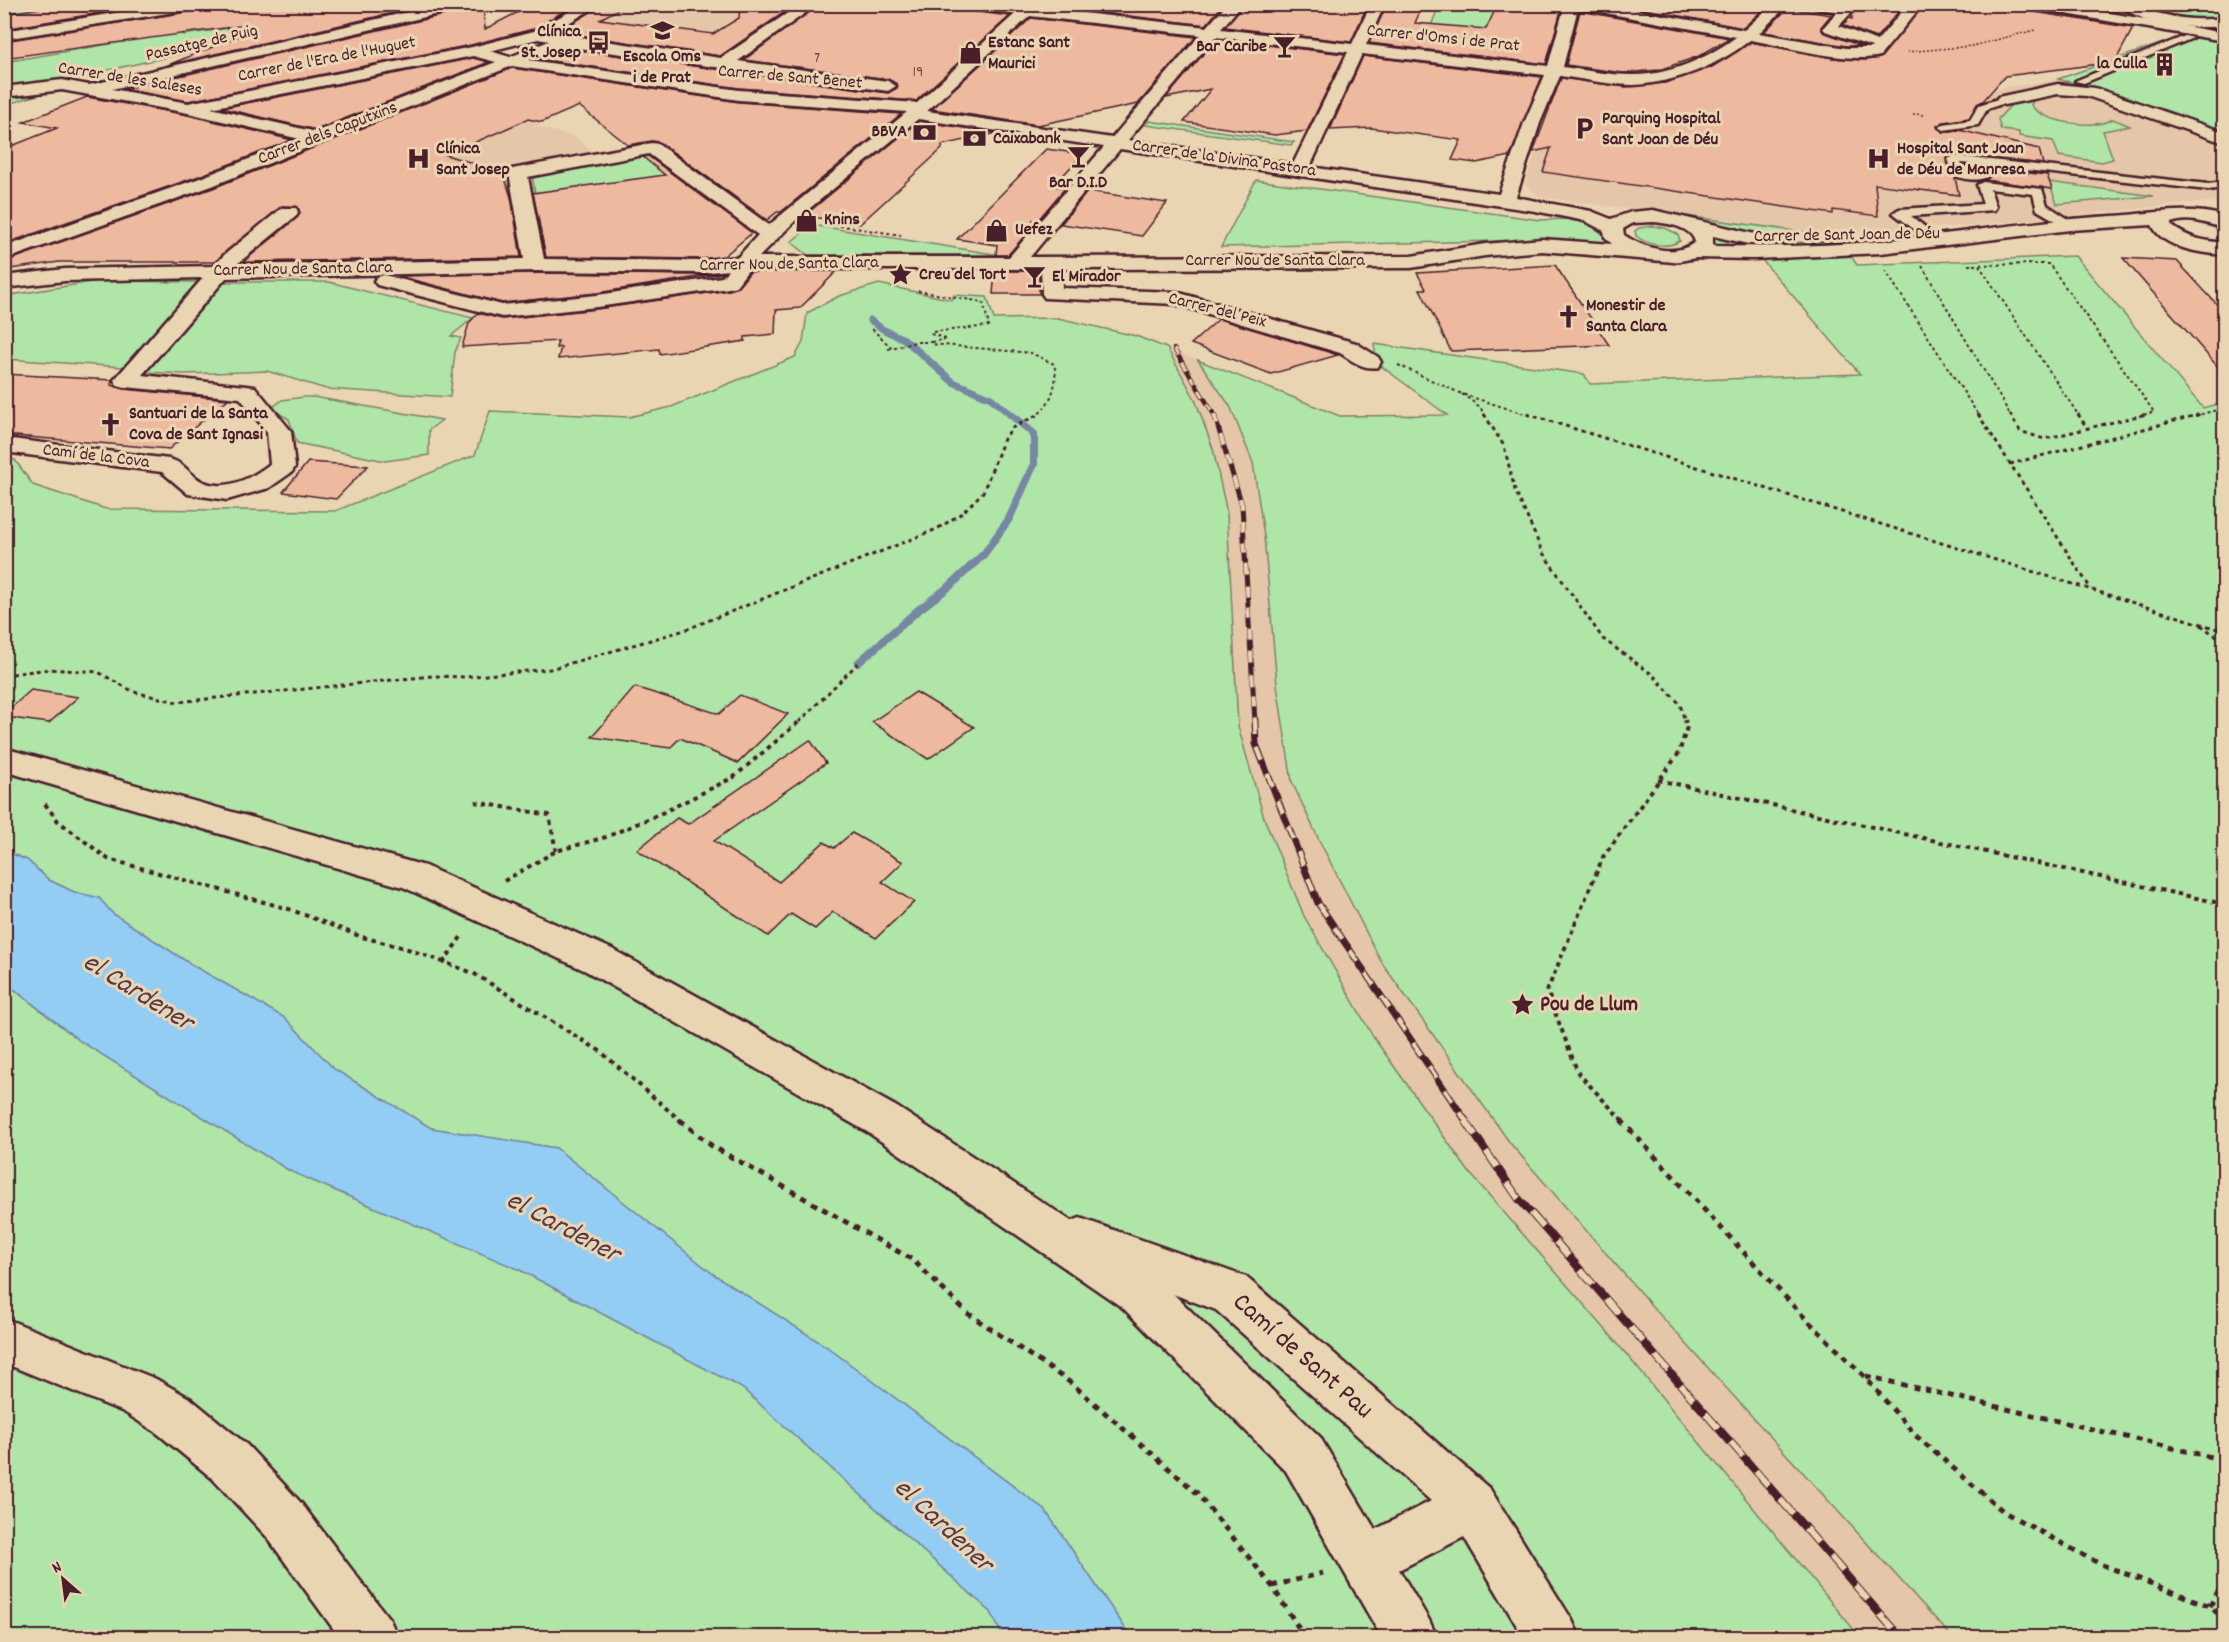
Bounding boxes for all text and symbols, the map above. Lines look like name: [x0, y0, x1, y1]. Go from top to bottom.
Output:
school or university icon: Escola Oms i de Prat: [649, 18, 675, 44]
street label: Passatge de Puig: [143, 19, 261, 69]
street label: Carrer d'Oms i de Prat: [1365, 19, 1521, 59]
place label: Clínica St. Josep: [521, 20, 582, 66]
bus stop icon: Clínica St. Josep: [586, 29, 612, 55]
street label: Carrer de l'Era de l'Huguet: [236, 30, 418, 90]
place label: Estanc Sant Maurici: [988, 31, 1070, 77]
bar icon: Bar Caribe: [1272, 34, 1298, 60]
place label: Bar Caribe: [1196, 35, 1267, 60]
shop icon: Estanc Sant Maurici: [957, 40, 983, 66]
place label: Escola Oms i de Prat: [623, 45, 701, 91]
house number: 7: [814, 47, 820, 70]
building icon: la Culla: [2152, 51, 2178, 77]
place label: la Culla: [2096, 52, 2148, 77]
street label: Carrer de les Saleses: [56, 56, 204, 104]
street label: Carrer de Sant Benet: [717, 59, 864, 97]
house number: 19: [913, 61, 923, 84]
street label: Carrer dels Caputxins: [255, 96, 401, 172]
place label: Parquing Hospital Sant Joan de Déu: [1602, 107, 1721, 153]
parking icon: Parquing Hospital Sant Joan de Déu: [1571, 116, 1597, 142]
bank icon: BBVA: [912, 119, 938, 145]
place label: BBVA: [871, 120, 907, 145]
bank icon: Caixabank: [962, 126, 988, 152]
place label: Caixabank: [993, 127, 1061, 152]
street label: Carrer de la Divina Pastora: [1131, 134, 1318, 184]
place label: Clínica Sant Josep: [436, 137, 510, 183]
place label: Hospital Sant Joan de Déu de Manresa: [1897, 137, 2025, 183]
bar icon: Bar D.I.D: [1065, 144, 1091, 170]
hospital icon: Clínica Sant Josep: [405, 146, 431, 172]
hospital icon: Hospital Sant Joan de Déu de Manresa: [1866, 146, 1892, 172]
place label: Bar D.I.D: [1049, 171, 1108, 196]
shop icon: Knins: [793, 207, 819, 233]
place label: Knins: [824, 208, 860, 233]
shop icon: Uefez: [984, 217, 1010, 243]
place label: Uefez: [1015, 218, 1053, 243]
street label: Carrer de Sant Joan de Déu: [1754, 222, 1940, 250]
street label: Carrer Nou de Santa Clara: [1185, 249, 1365, 274]
street label: Carrer Nou de Santa Clara: [699, 251, 879, 279]
street label: Carrer Nou de Santa Clara: [213, 256, 393, 284]
place icon: Creu del Tort: [888, 262, 914, 288]
place label: Creu del Tort: [919, 263, 1006, 288]
bar icon: El Mirador: [1021, 264, 1047, 290]
place label: El Mirador: [1052, 265, 1121, 290]
street label: Carrer del Peix: [1165, 287, 1269, 335]
place label: Monestir de Santa Clara: [1586, 294, 1667, 340]
church icon: Monestir de Santa Clara: [1555, 303, 1581, 329]
place label: Santuari de la Santa Cova de Sant Ignasi: [129, 402, 268, 448]
church icon: Santuari de la Santa Cova de Sant Ignasi: [98, 411, 124, 437]
street label: Camí de la Cova: [41, 438, 151, 476]
water label: el Cardener: [74, 944, 203, 1046]
place label: Pou de Llum: [1540, 990, 1638, 1021]
place icon: Pou de Llum: [1509, 992, 1535, 1018]
water label: el Cardener: [498, 1182, 629, 1277]
street label: Camí de Sant Pau: [1223, 1284, 1381, 1430]
water label: el Cardener: [883, 1470, 1004, 1586]
north arrow: [33, 1549, 93, 1609]
text: N: [48, 1556, 66, 1580]

